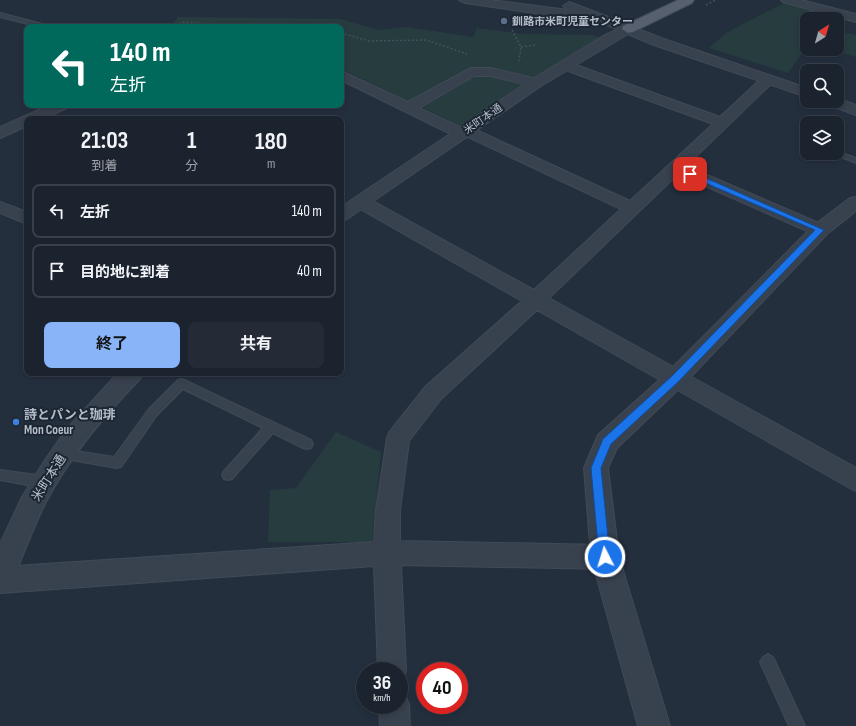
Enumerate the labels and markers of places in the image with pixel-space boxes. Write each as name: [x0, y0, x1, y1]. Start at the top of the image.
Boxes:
place label: 釧路市米町児童センター: [512, 15, 633, 28]
marker: 釧路市米町児童センター: [499, 16, 509, 26]
pin: [673, 157, 707, 191]
place label: 詩とパンと珈琲 Mon Coeur: [24, 407, 116, 438]
marker: 詩とパンと珈琲 Mon Coeur: [11, 417, 21, 427]

